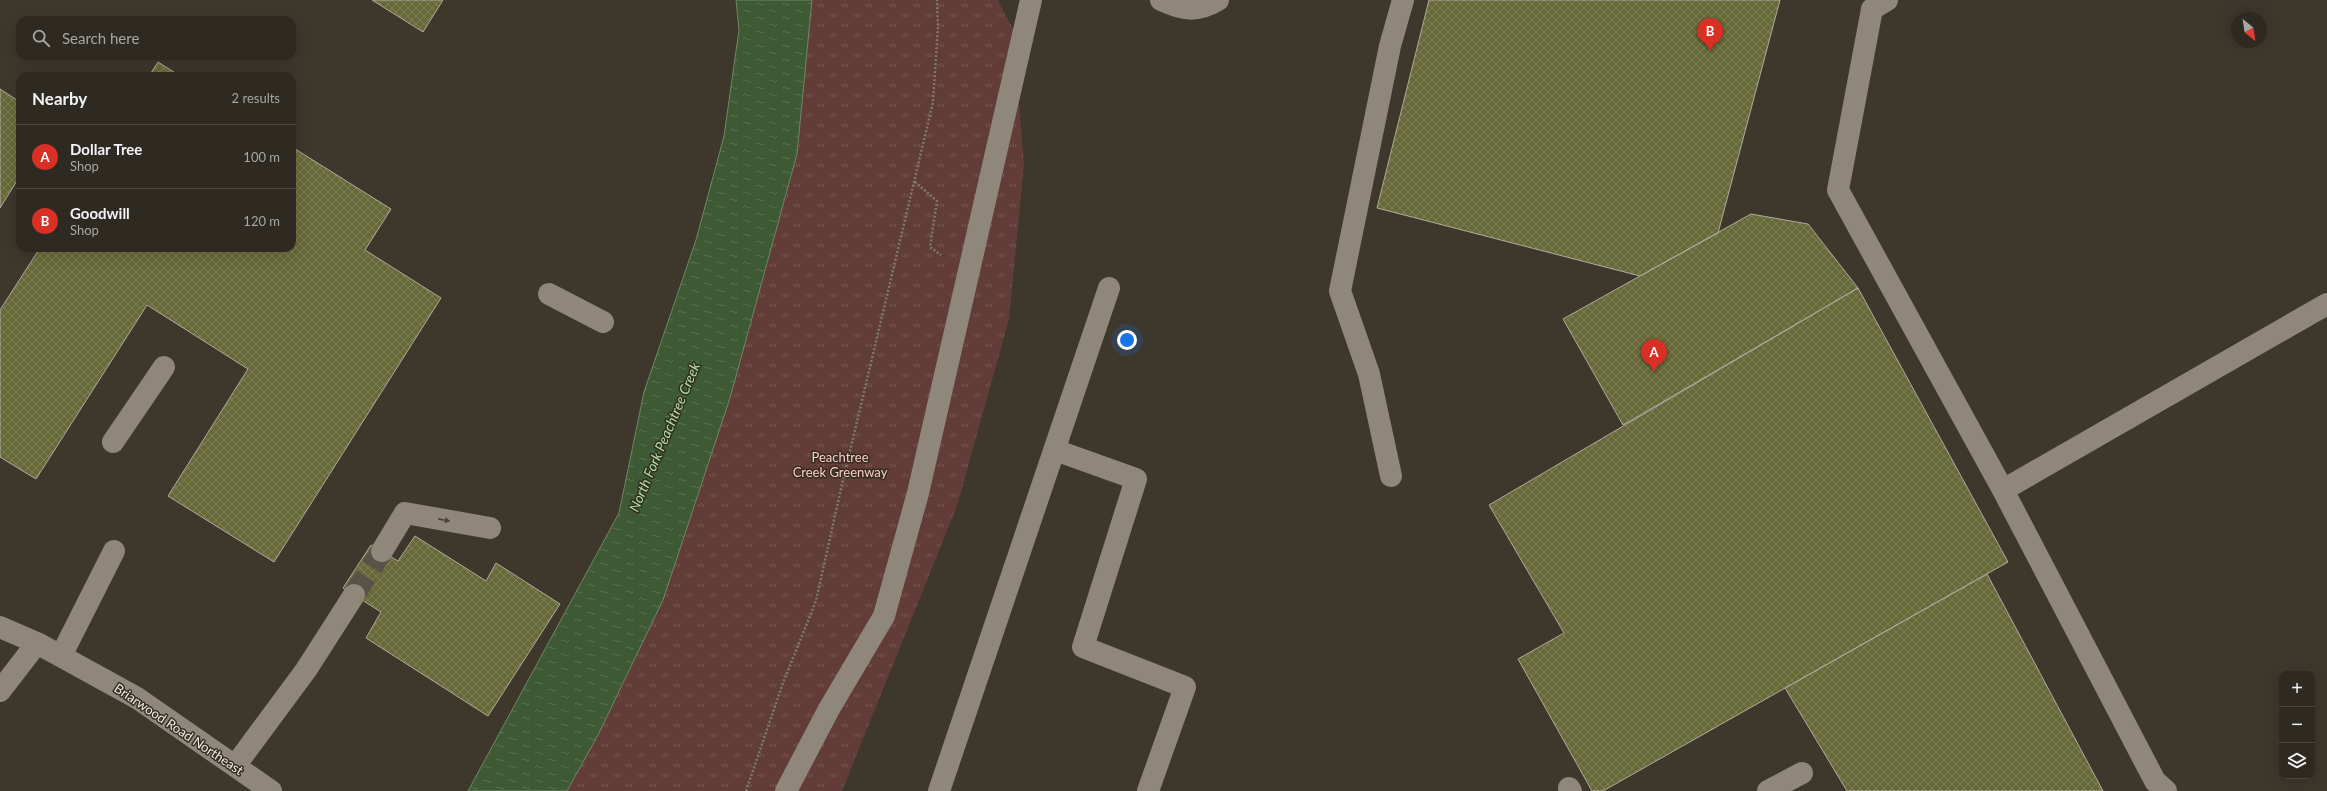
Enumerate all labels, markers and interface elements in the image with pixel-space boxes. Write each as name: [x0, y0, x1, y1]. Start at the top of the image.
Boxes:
north arrow: [2231, 12, 2267, 48]
search box: [16, 16, 296, 60]
pin: B: [1697, 18, 1723, 51]
icon: search: [30, 27, 52, 49]
text: Search here: [62, 29, 139, 47]
text: Nearby: [32, 88, 87, 109]
text: 2 results: [232, 90, 280, 106]
text: Dollar Tree: [70, 140, 142, 158]
text: A: [40, 149, 50, 165]
text: 100 m: [243, 149, 280, 165]
text: Shop: [70, 158, 99, 174]
text: Goodwill: [70, 204, 130, 222]
text: B: [41, 213, 49, 229]
text: 120 m: [243, 213, 280, 229]
text: Shop: [70, 222, 99, 238]
your location: [1117, 330, 1137, 350]
pin: A: [1641, 339, 1667, 372]
water label: North Fork Peachtree Creek: [625, 359, 703, 514]
park label: Peachtree Creek Greenway: [793, 449, 888, 480]
one-way arrow: [438, 517, 450, 523]
map controls: [2279, 671, 2315, 779]
button: +: [2279, 671, 2315, 707]
street label: Briarwood Road Northeast: [111, 680, 247, 778]
button: −: [2279, 707, 2315, 743]
button: layers: [2279, 743, 2315, 779]

